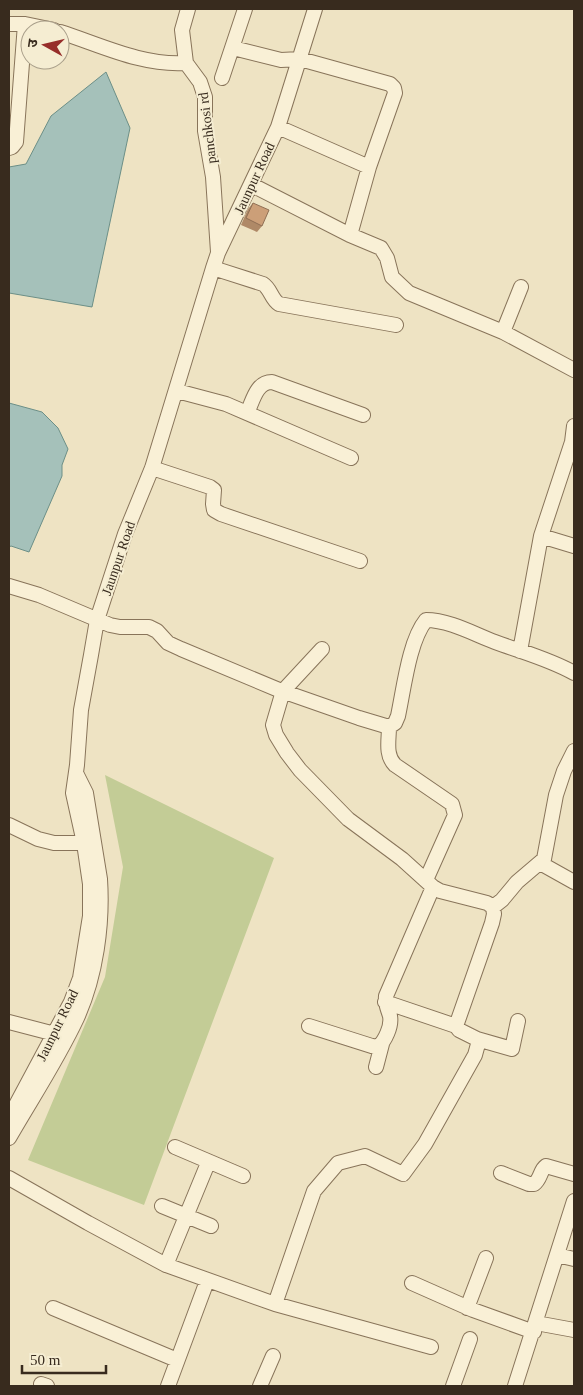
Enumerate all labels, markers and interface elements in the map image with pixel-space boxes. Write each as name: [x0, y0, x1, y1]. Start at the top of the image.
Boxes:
north arrow: [20, 20, 70, 70]
text: उ: [25, 37, 41, 48]
street label: panchkosi rd: [196, 91, 219, 165]
street label: Jaunpur Road: [231, 140, 278, 216]
street label: Jaunpur Road: [99, 519, 138, 597]
street label: Jaunpur Road: [34, 987, 81, 1063]
scale bar: [22, 1342, 106, 1374]
text: 50 m: [30, 1352, 61, 1368]

